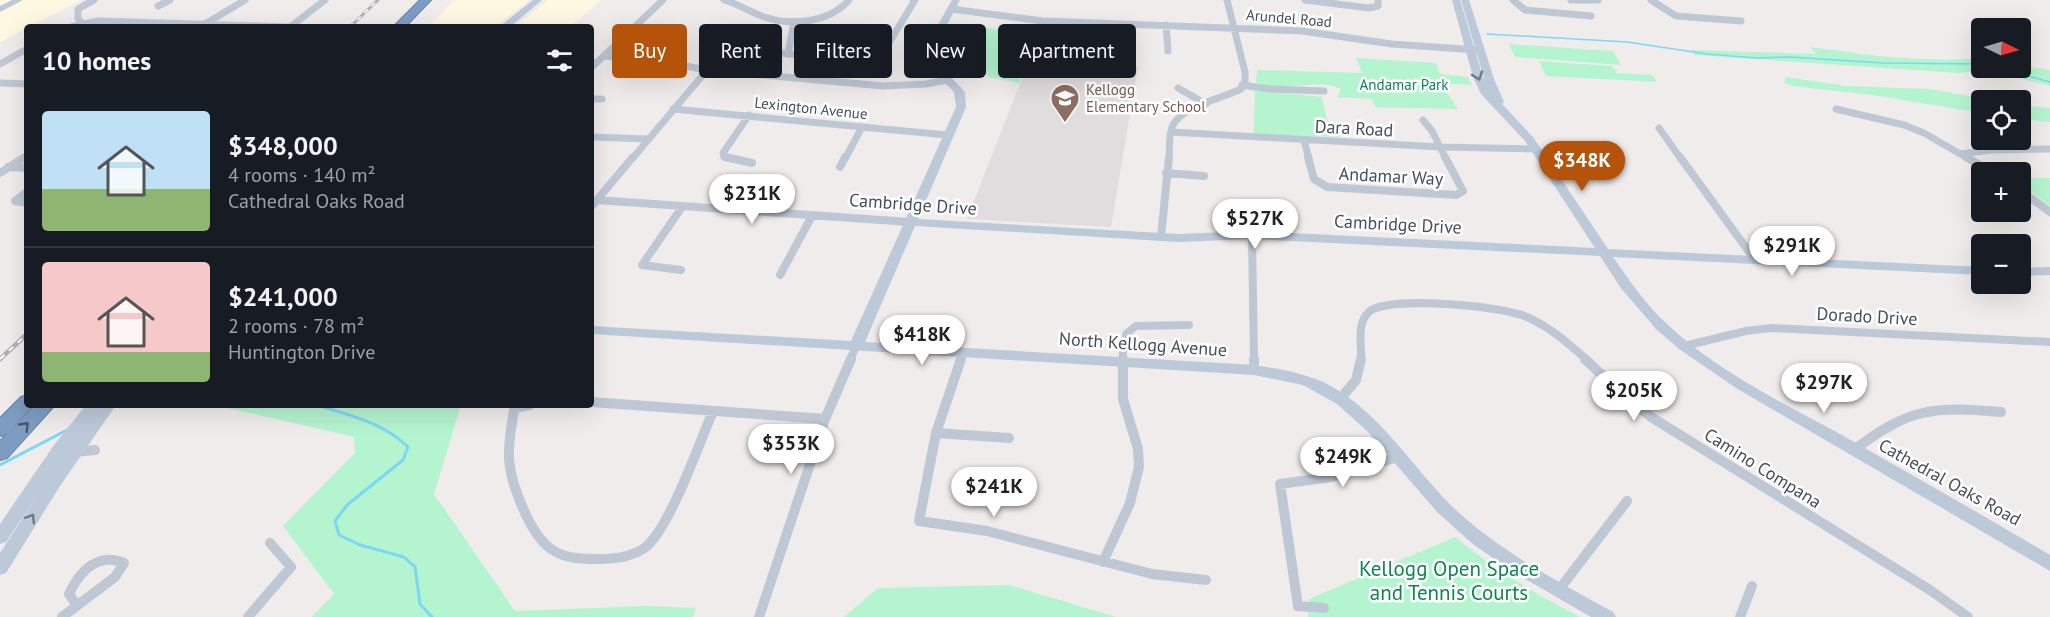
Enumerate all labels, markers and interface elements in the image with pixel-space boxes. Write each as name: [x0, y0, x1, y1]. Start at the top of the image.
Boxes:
street label: Arundel Road: [1245, 5, 1333, 31]
north arrow: [1971, 18, 2031, 78]
map controls: [1971, 18, 2031, 294]
chip: Buy: [612, 24, 687, 78]
chip: Rent: [699, 24, 782, 78]
chip: Filters: [794, 24, 892, 78]
chip: New: [904, 24, 986, 78]
chip: Apartment: [998, 24, 1136, 78]
text: 10 homes: [42, 44, 151, 77]
icon: filters: [543, 44, 576, 77]
one-way arrow: [1471, 70, 1484, 81]
park label: Andamar Park: [1360, 75, 1449, 94]
place label: Kellogg Elementary School: [1086, 80, 1206, 116]
school or university icon: Kellogg Elementary School: [1049, 82, 1081, 124]
button: locate: [1971, 90, 2031, 150]
street label: Lexington Avenue: [753, 93, 869, 123]
street label: Dara Road: [1314, 114, 1394, 142]
text: $348,000: [228, 129, 338, 162]
icon: home: [90, 135, 162, 207]
pin: $348K: [1540, 141, 1624, 192]
text: $348K: [1553, 147, 1611, 173]
text: 4 rooms · 140 m²: [228, 162, 375, 188]
street label: Andamar Way: [1338, 162, 1444, 190]
button: +: [1971, 162, 2031, 222]
pin: $231K: [710, 174, 794, 225]
text: $231K: [723, 180, 781, 206]
text: Cathedral Oaks Road: [228, 188, 405, 214]
street label: Cambridge Drive: [848, 188, 978, 220]
pin: $527K: [1213, 199, 1297, 250]
text: $527K: [1226, 205, 1284, 231]
street label: Cambridge Drive: [1334, 209, 1462, 239]
pin: $291K: [1750, 226, 1834, 277]
text: $291K: [1763, 232, 1821, 258]
button: −: [1971, 234, 2031, 294]
text: $241,000: [228, 280, 338, 313]
icon: home: [90, 286, 162, 358]
street label: Dorado Drive: [1816, 302, 1918, 330]
text: 2 rooms · 78 m²: [228, 313, 364, 339]
pin: $418K: [880, 315, 964, 366]
text: $418K: [893, 321, 951, 347]
street label: North Kellogg Avenue: [1058, 327, 1228, 361]
text: Huntington Drive: [228, 339, 375, 365]
pin: $297K: [1782, 363, 1866, 414]
text: $297K: [1795, 369, 1853, 395]
pin: $205K: [1592, 371, 1676, 422]
text: $205K: [1605, 377, 1663, 403]
one-way arrow: [18, 423, 29, 434]
street label: Camino Compana: [1700, 423, 1826, 513]
pin: $353K: [749, 424, 833, 475]
text: $353K: [762, 430, 820, 456]
street label: Cathedral Oaks Road: [1875, 433, 2025, 531]
pin: $249K: [1301, 437, 1385, 488]
text: $249K: [1314, 443, 1372, 469]
pin: $241K: [952, 467, 1036, 518]
text: $241K: [965, 473, 1023, 499]
one-way arrow: [24, 514, 36, 524]
park label: Kellogg Open Space and Tennis Courts: [1359, 555, 1539, 606]

